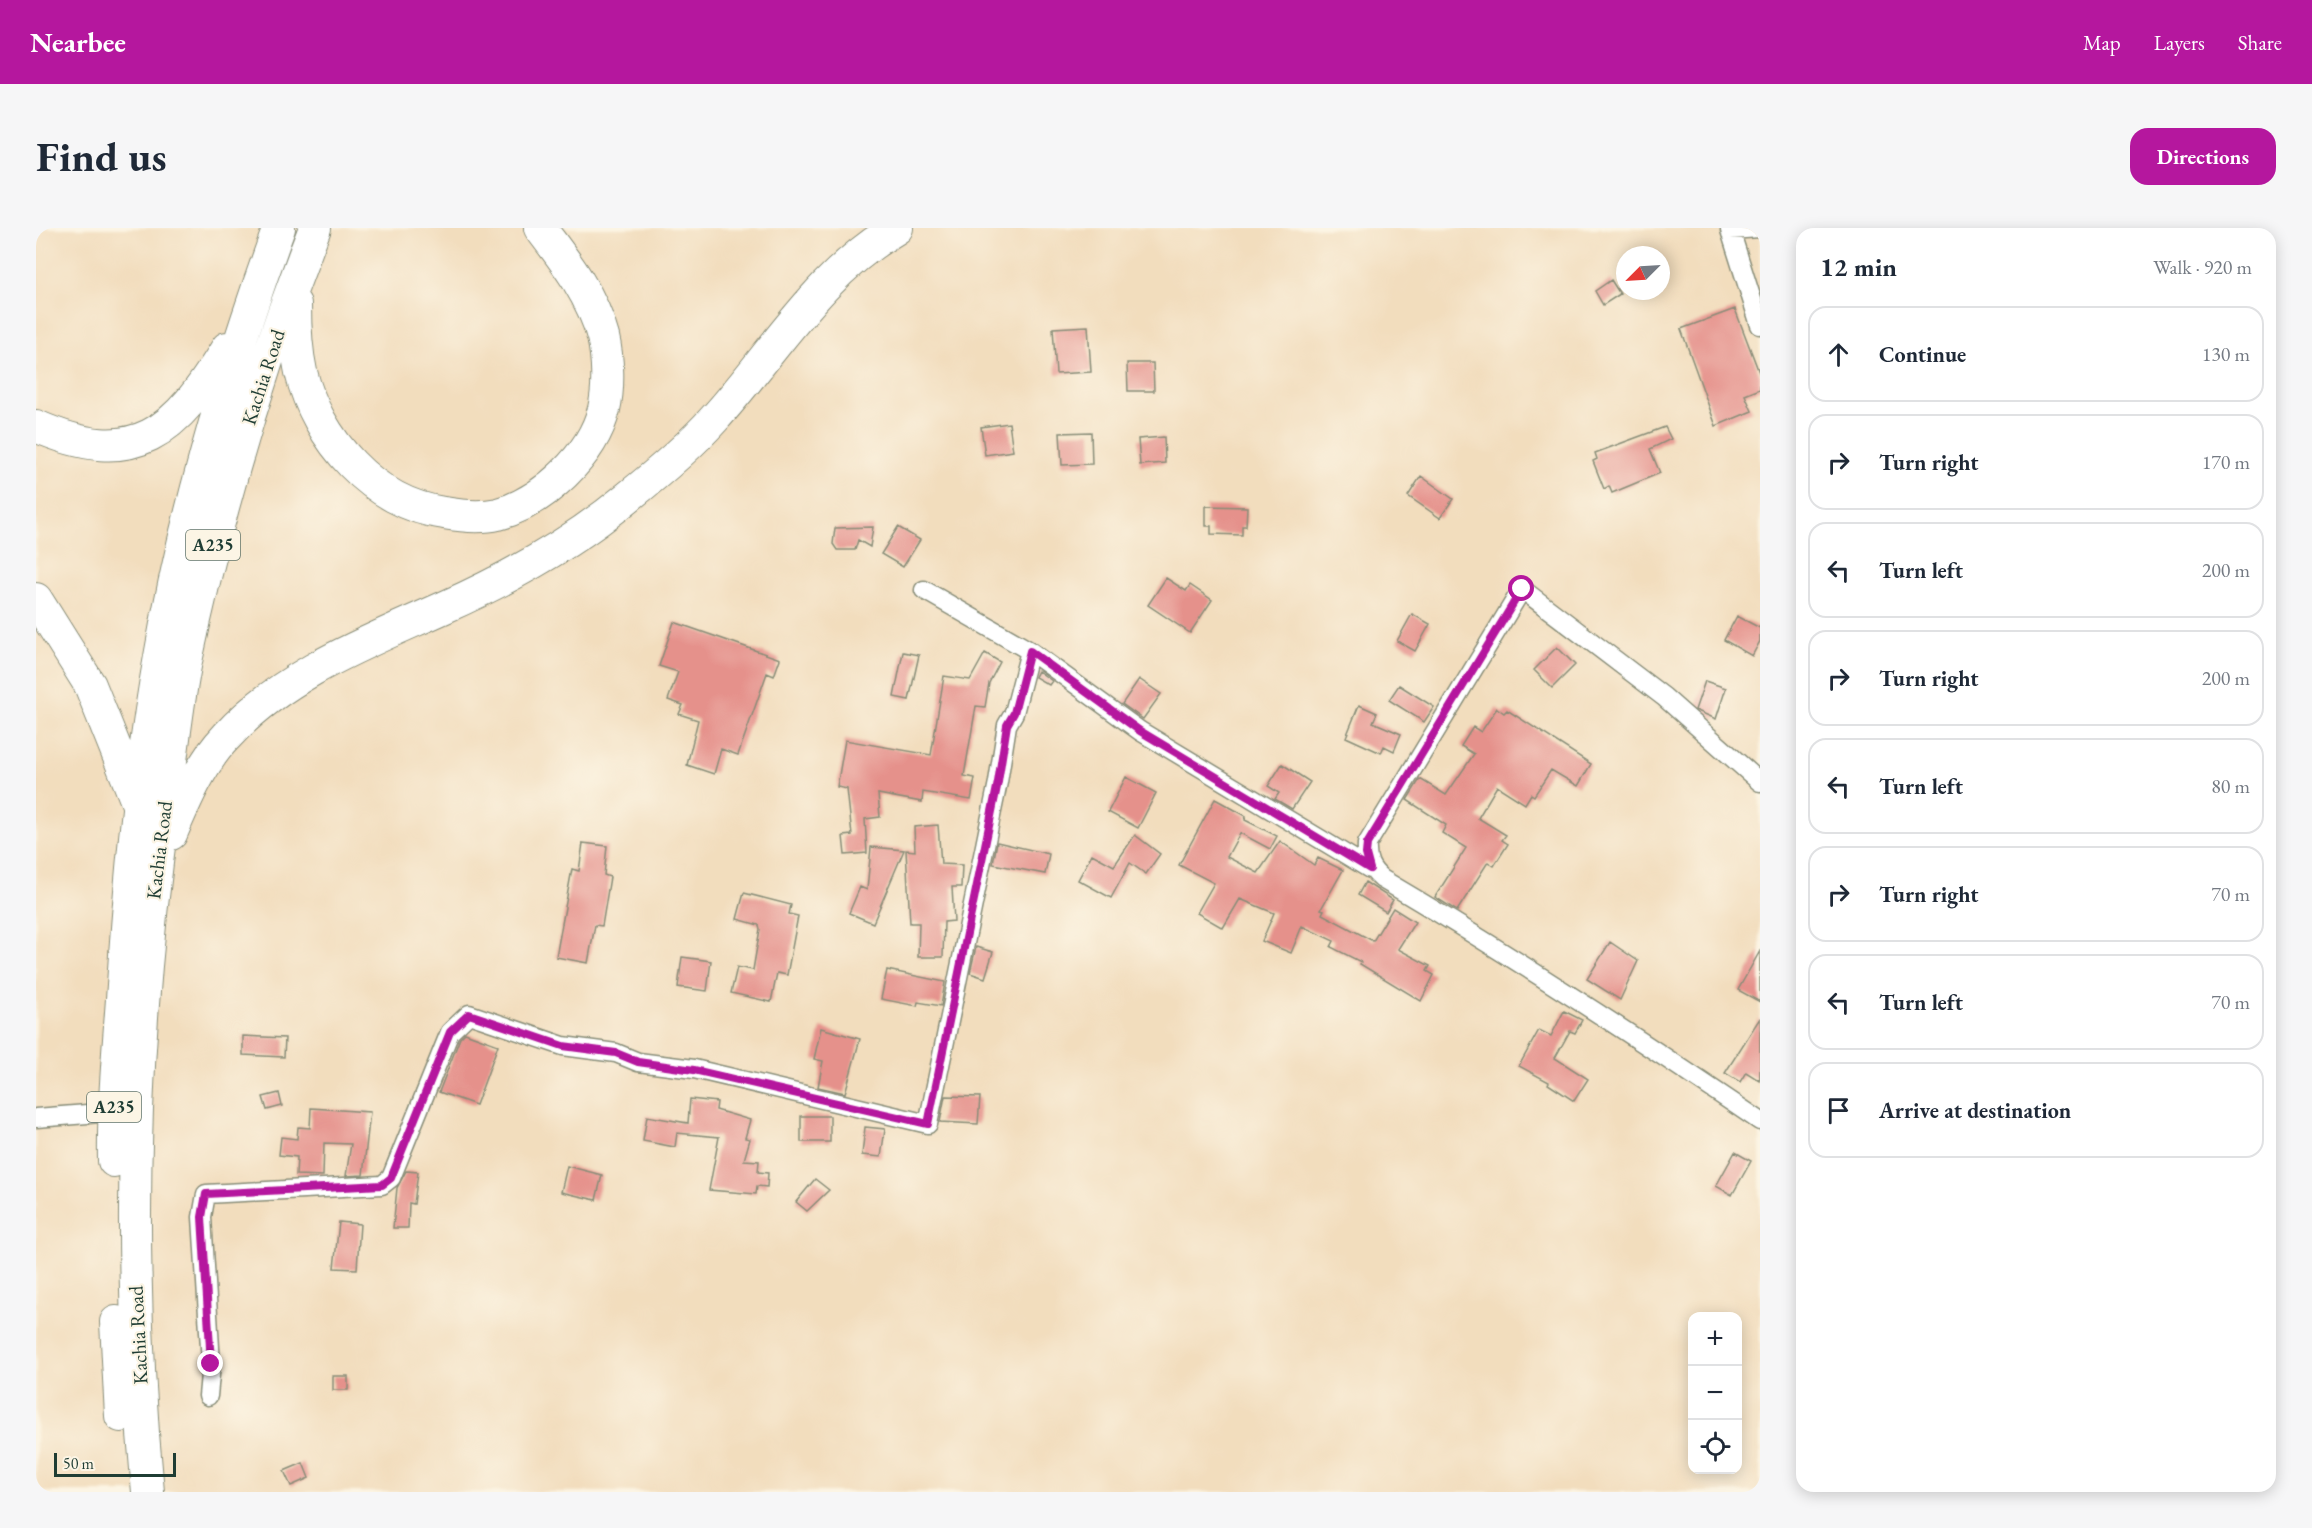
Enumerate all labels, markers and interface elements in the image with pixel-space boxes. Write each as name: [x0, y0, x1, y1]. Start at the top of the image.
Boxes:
text: Nearbee: [30, 24, 126, 60]
text: Map: [2083, 29, 2121, 56]
text: Layers: [2154, 29, 2205, 56]
text: Share: [2238, 29, 2282, 56]
button: Directions: [2130, 128, 2276, 185]
text: Find us: [36, 129, 167, 184]
north arrow: [1616, 246, 1670, 300]
text: 12 min: [1820, 250, 1897, 284]
text: Walk · 920 m: [2153, 254, 2252, 280]
street label: Kachia Road: [235, 325, 291, 428]
icon: ahead: [1822, 338, 1855, 371]
text: Continue: [1879, 340, 1966, 369]
text: 130 m: [2202, 341, 2250, 367]
icon: right: [1822, 446, 1855, 479]
text: Turn right: [1879, 448, 1978, 477]
text: 170 m: [2202, 449, 2250, 475]
road number: A235: [186, 530, 240, 560]
icon: left: [1822, 554, 1855, 587]
text: Turn left: [1879, 556, 1963, 585]
text: 200 m: [2202, 557, 2250, 583]
route start: [1508, 575, 1534, 601]
icon: right: [1822, 662, 1855, 695]
text: Turn right: [1879, 664, 1978, 693]
text: 200 m: [2202, 665, 2250, 691]
icon: left: [1822, 770, 1855, 803]
text: Turn left: [1879, 772, 1963, 801]
text: 80 m: [2211, 773, 2250, 799]
street label: Kachia Road: [140, 799, 178, 901]
icon: right: [1822, 878, 1855, 911]
text: Turn right: [1879, 880, 1978, 909]
text: 70 m: [2211, 881, 2250, 907]
icon: left: [1822, 986, 1855, 1019]
text: Turn left: [1879, 988, 1963, 1017]
text: 70 m: [2211, 989, 2250, 1015]
road number: A235: [87, 1092, 141, 1122]
icon: arrive: [1822, 1094, 1855, 1127]
text: Arrive at destination: [1879, 1096, 2071, 1125]
street label: Kachia Road: [122, 1284, 154, 1385]
map controls: [1688, 1312, 1742, 1474]
button: +: [1688, 1312, 1742, 1366]
route end: [197, 1350, 223, 1376]
button: −: [1688, 1366, 1742, 1420]
button: locate: [1688, 1420, 1742, 1474]
scale bar: [54, 1450, 176, 1478]
text: 50 m: [63, 1453, 94, 1474]

